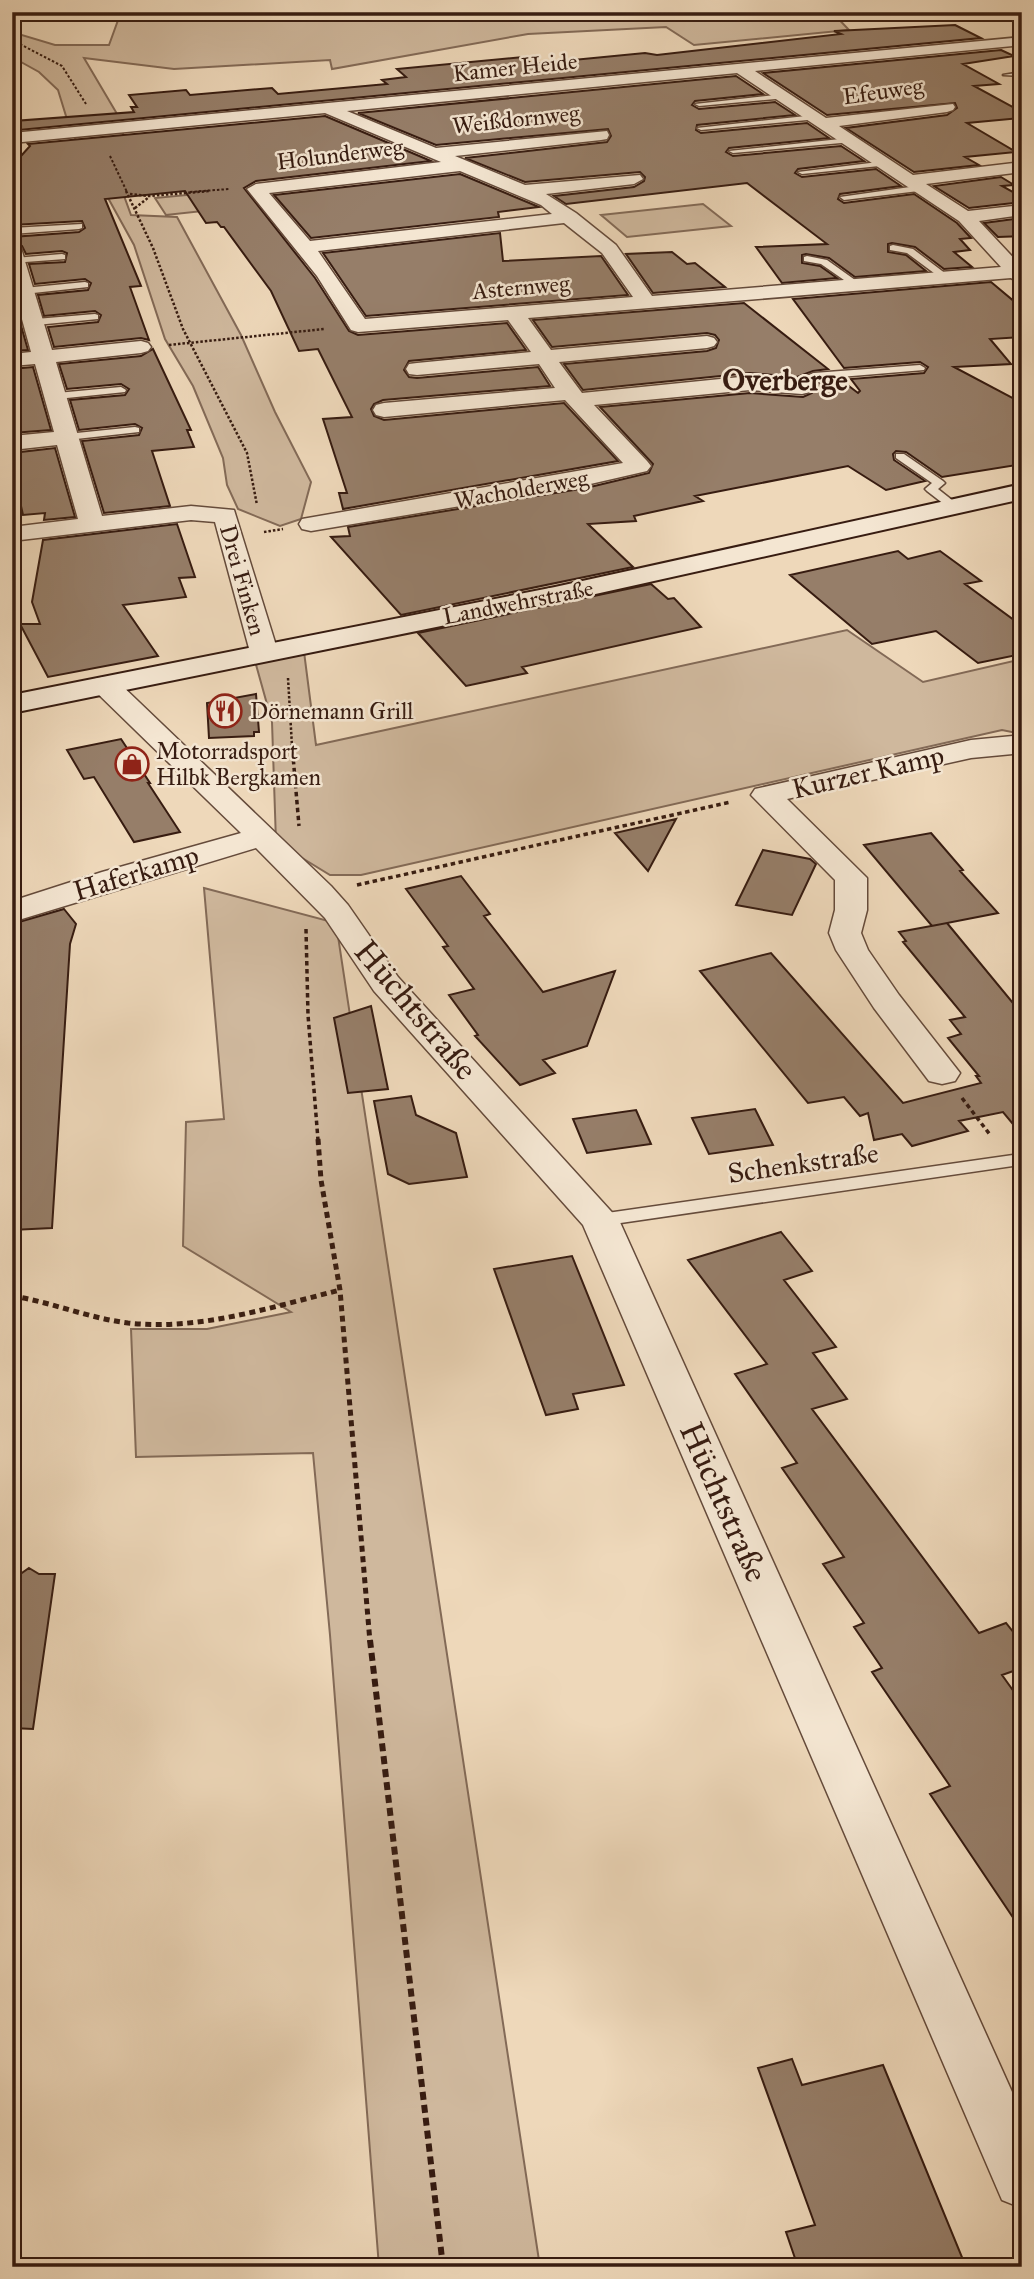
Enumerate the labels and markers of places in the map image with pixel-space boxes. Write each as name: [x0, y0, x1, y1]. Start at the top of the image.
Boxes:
restaurant icon: Dörnemann Grill: [206, 692, 244, 730]
place label: Dörnemann Grill: [250, 697, 414, 725]
place label: Motorradsport Hilbk Bergkamen: [156, 737, 321, 792]
shop icon: Motorradsport Hilbk Bergkamen: [113, 745, 151, 783]

